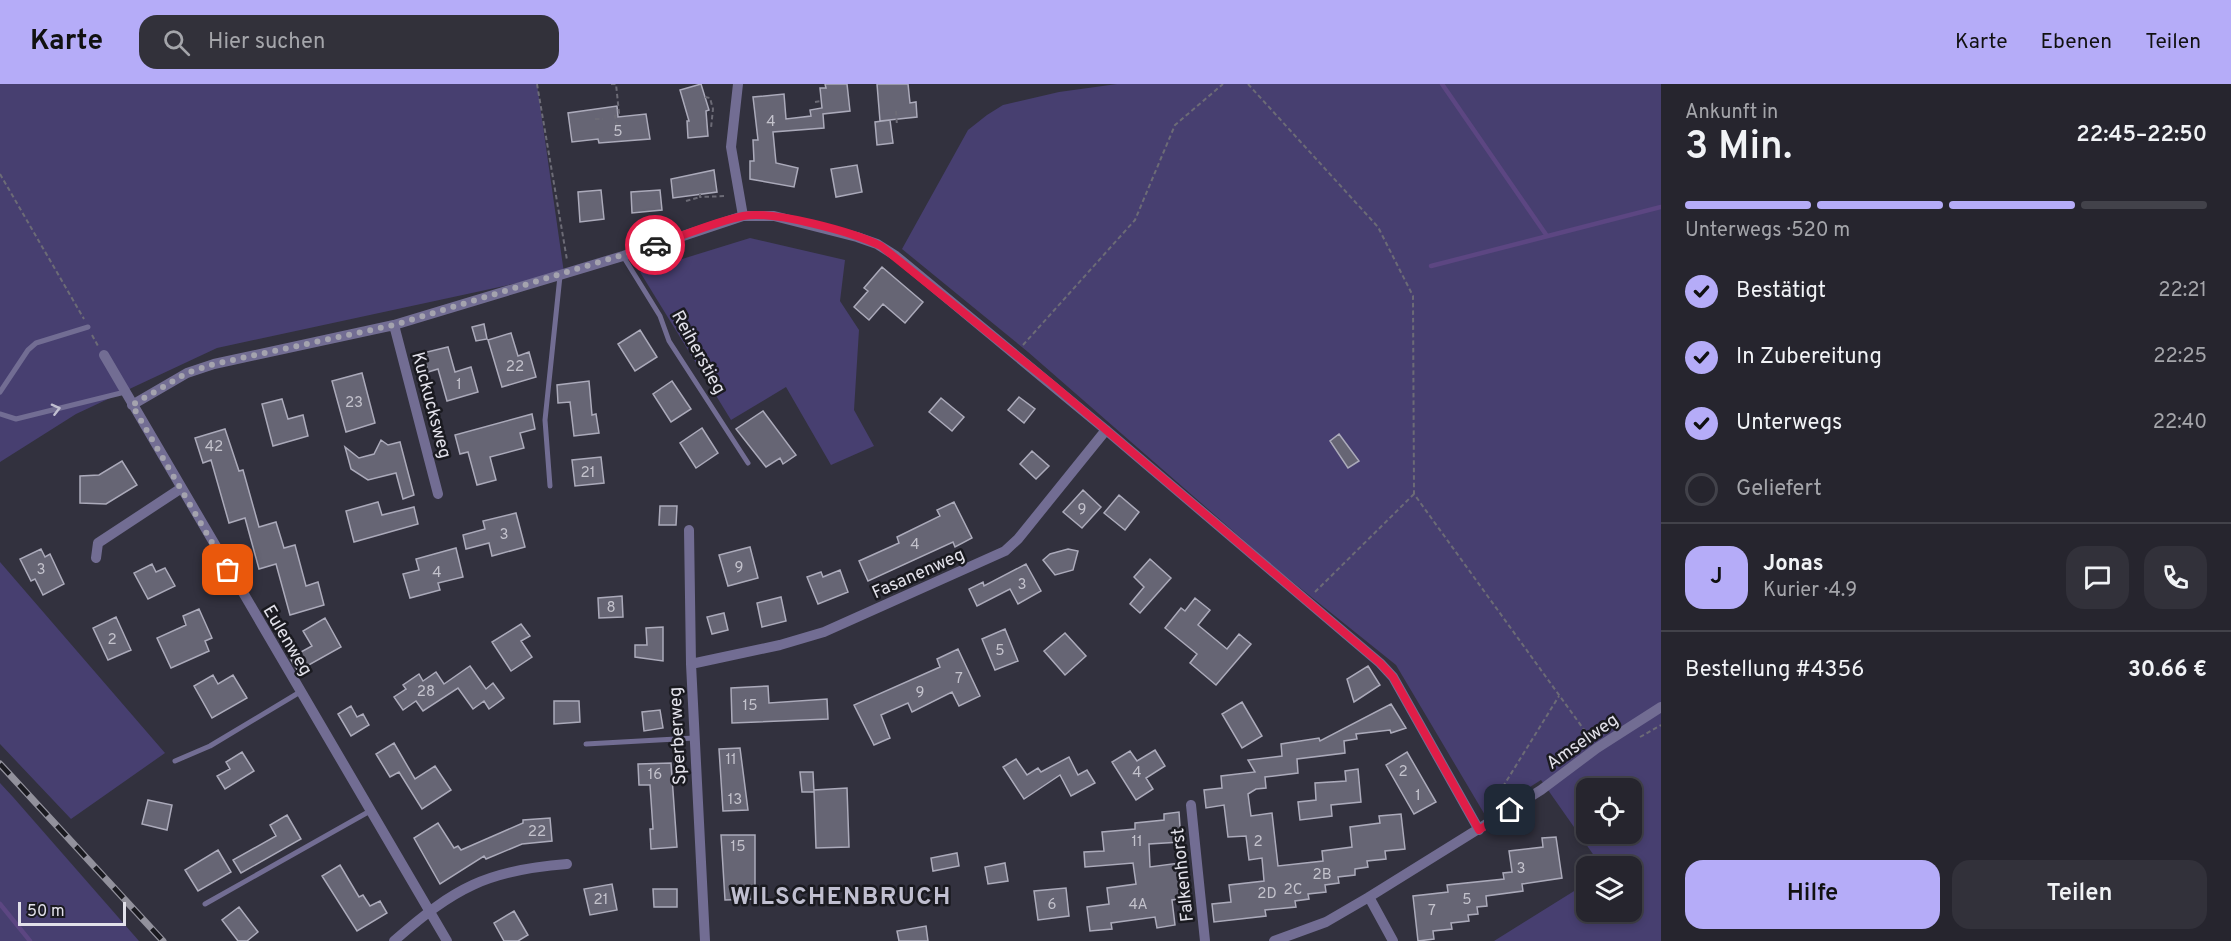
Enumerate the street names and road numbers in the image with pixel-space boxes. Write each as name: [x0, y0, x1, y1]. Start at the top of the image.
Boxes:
street label: Reiherstieg: [665, 307, 730, 399]
street label: Kuckucksweg: [405, 350, 456, 461]
street label: Fasanenweg: [869, 544, 969, 605]
street label: Eulenweg: [257, 601, 317, 680]
street label: Sperberweg: [664, 686, 693, 786]
street label: Amselweg: [1542, 709, 1623, 775]
street label: Falkenhorst: [1167, 827, 1200, 923]

